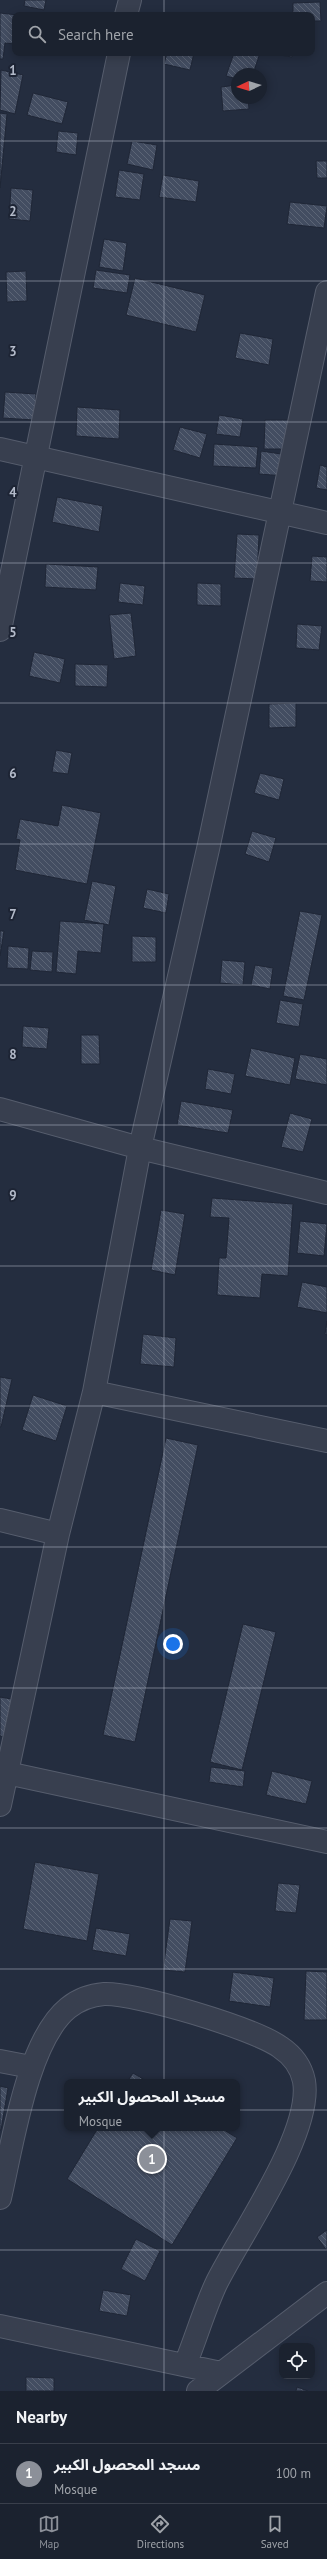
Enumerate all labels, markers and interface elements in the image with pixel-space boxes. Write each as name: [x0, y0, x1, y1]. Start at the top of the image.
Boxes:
search box: [12, 12, 315, 56]
icon: search: [26, 23, 48, 45]
text: Search here: [58, 25, 134, 44]
text: 1: [9, 62, 17, 79]
north arrow: [231, 68, 267, 104]
text: 2: [9, 203, 17, 220]
text: 3: [9, 343, 17, 360]
text: 4: [9, 484, 17, 501]
text: 5: [9, 624, 17, 641]
text: 6: [9, 765, 17, 782]
text: 7: [9, 906, 17, 923]
text: 8: [9, 1046, 17, 1063]
text: 9: [9, 1187, 17, 1204]
your location: [163, 1634, 183, 1654]
popup: [64, 2079, 240, 2131]
text: مسجد المحصول الكبير: [79, 2087, 225, 2106]
text: Mosque: [79, 2113, 122, 2130]
pin: 1: [139, 2144, 165, 2174]
map controls: [279, 2343, 315, 2379]
button: locate: [279, 2343, 315, 2379]
text: Nearby: [16, 2406, 67, 2428]
text: مسجد المحصول الكبير: [54, 2455, 201, 2474]
text: 1: [25, 2465, 33, 2482]
text: 100 m: [276, 2465, 311, 2482]
text: Mosque: [54, 2481, 97, 2498]
tab: Map: [38, 2513, 60, 2551]
tab: Directions: [137, 2513, 184, 2551]
tab: Saved: [261, 2513, 289, 2551]

